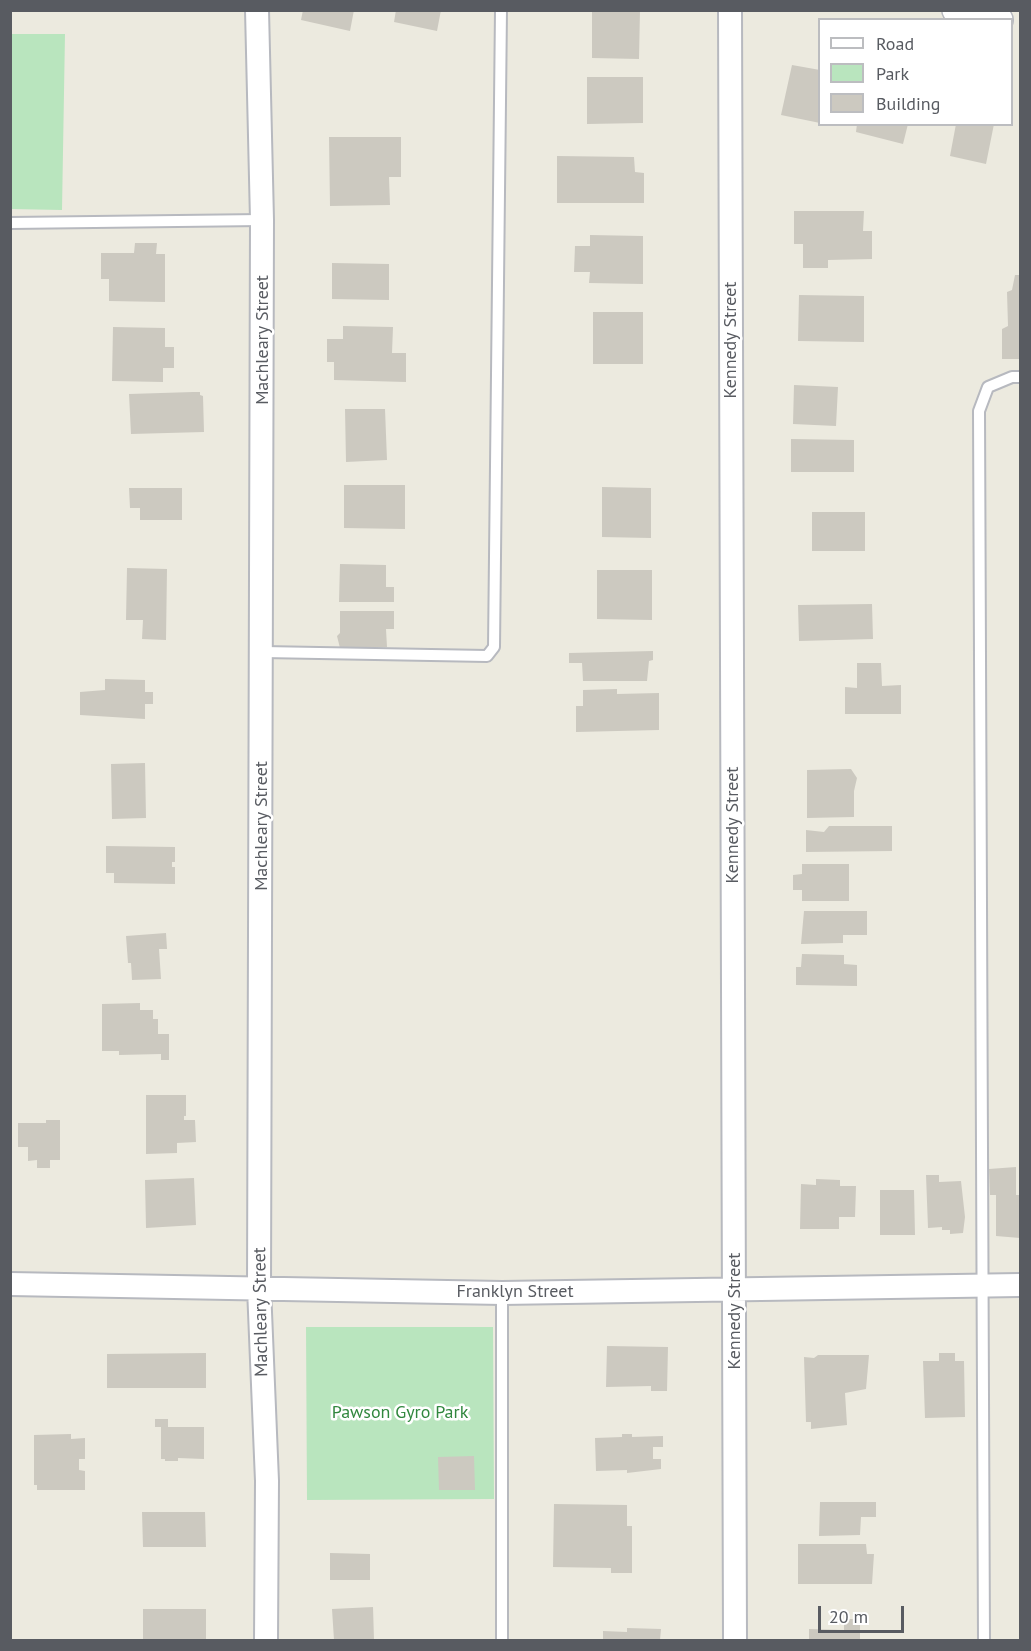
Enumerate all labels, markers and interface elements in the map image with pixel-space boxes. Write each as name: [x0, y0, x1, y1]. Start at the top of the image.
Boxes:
legend: [818, 18, 1013, 126]
text: Road: [876, 32, 914, 55]
text: Park: [876, 62, 909, 85]
text: Building: [876, 92, 940, 115]
street label: Machleary Street: [252, 275, 274, 405]
street label: Kennedy Street: [720, 282, 742, 398]
street label: Machleary Street: [251, 761, 273, 891]
street label: Kennedy Street: [722, 767, 744, 883]
street label: Machleary Street: [249, 1247, 273, 1377]
street label: Kennedy Street: [724, 1253, 746, 1369]
street label: Franklyn Street: [456, 1281, 574, 1303]
park label: Pawson Gyro Park: [332, 1402, 468, 1424]
scale bar: [821, 1594, 906, 1632]
text: 20 m: [829, 1605, 868, 1628]

